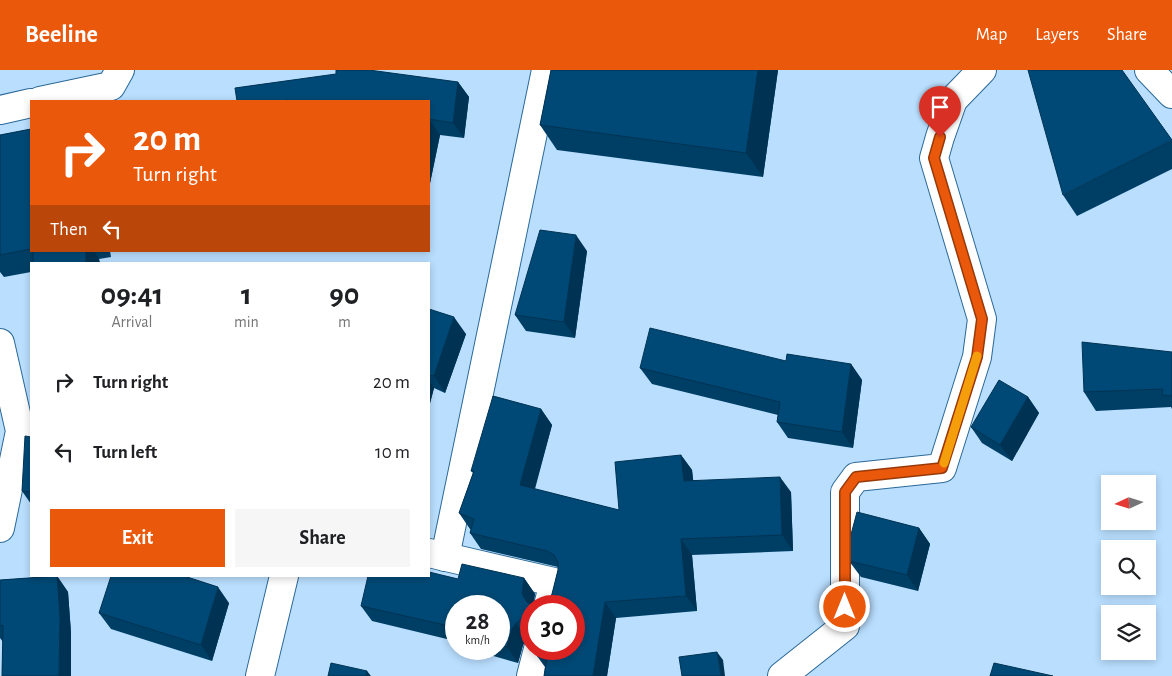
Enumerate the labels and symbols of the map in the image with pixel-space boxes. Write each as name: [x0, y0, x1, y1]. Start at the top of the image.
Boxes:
pin: [919, 86, 961, 137]
north arrow: [1101, 475, 1156, 530]
position arrow: [818, 580, 870, 632]
speed limit sign: 30: [520, 595, 585, 660]

